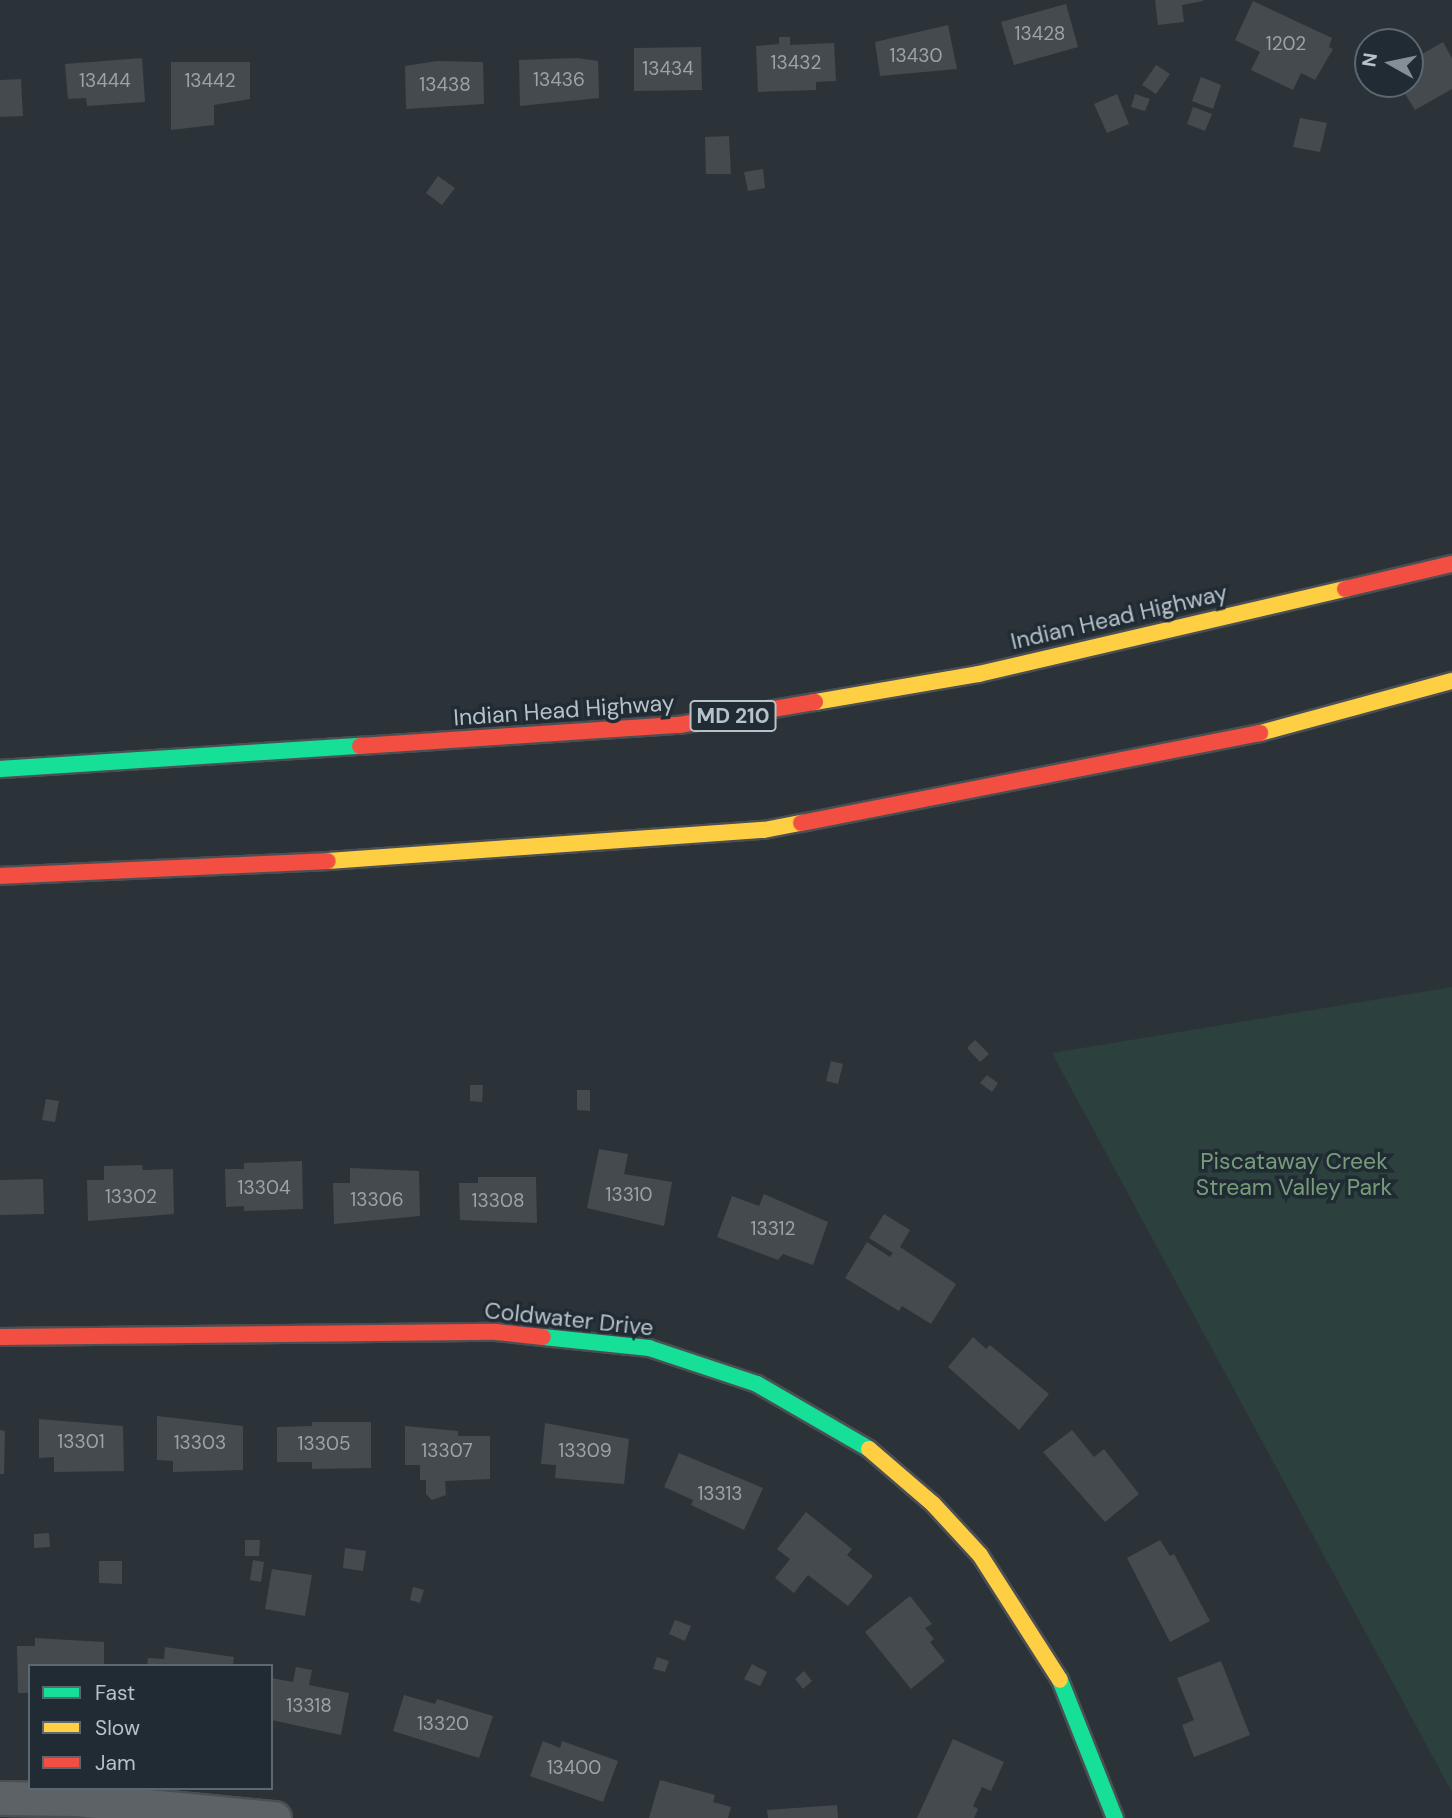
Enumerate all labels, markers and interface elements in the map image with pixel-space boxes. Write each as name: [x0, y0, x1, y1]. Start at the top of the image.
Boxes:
house number: 13428: [1015, 23, 1065, 45]
north arrow: [1354, 28, 1424, 98]
house number: 1202: [1266, 33, 1306, 55]
house number: 13430: [890, 45, 942, 67]
text: N: [1356, 51, 1383, 69]
house number: 13432: [771, 52, 821, 74]
house number: 13434: [642, 58, 694, 80]
house number: 13436: [533, 69, 585, 91]
house number: 13444: [79, 70, 131, 92]
house number: 13442: [184, 70, 236, 92]
house number: 13438: [419, 74, 471, 96]
street label: Indian Head Highway: [1008, 579, 1230, 655]
street label: Indian Head Highway: [453, 689, 675, 731]
road number: MD 210: [689, 698, 777, 734]
park label: Piscataway Creek Stream Valley Park: [1196, 1147, 1392, 1201]
house number: 13304: [238, 1177, 290, 1199]
house number: 13310: [606, 1184, 652, 1206]
house number: 13302: [105, 1186, 157, 1208]
house number: 13306: [350, 1189, 404, 1211]
house number: 13308: [472, 1190, 524, 1212]
house number: 13312: [751, 1218, 795, 1240]
street label: Coldwater Drive: [483, 1296, 655, 1342]
house number: 13301: [57, 1431, 105, 1453]
house number: 13303: [174, 1432, 226, 1454]
house number: 13305: [298, 1433, 350, 1455]
house number: 13307: [421, 1440, 473, 1462]
house number: 13309: [558, 1440, 612, 1462]
house number: 13313: [697, 1483, 743, 1505]
legend: [28, 1664, 273, 1790]
text: Fast: [95, 1679, 135, 1707]
house number: 13318: [286, 1695, 332, 1717]
house number: 13320: [417, 1713, 469, 1735]
text: Slow: [95, 1714, 140, 1742]
text: Jam: [95, 1749, 136, 1777]
house number: 13400: [547, 1757, 601, 1779]

